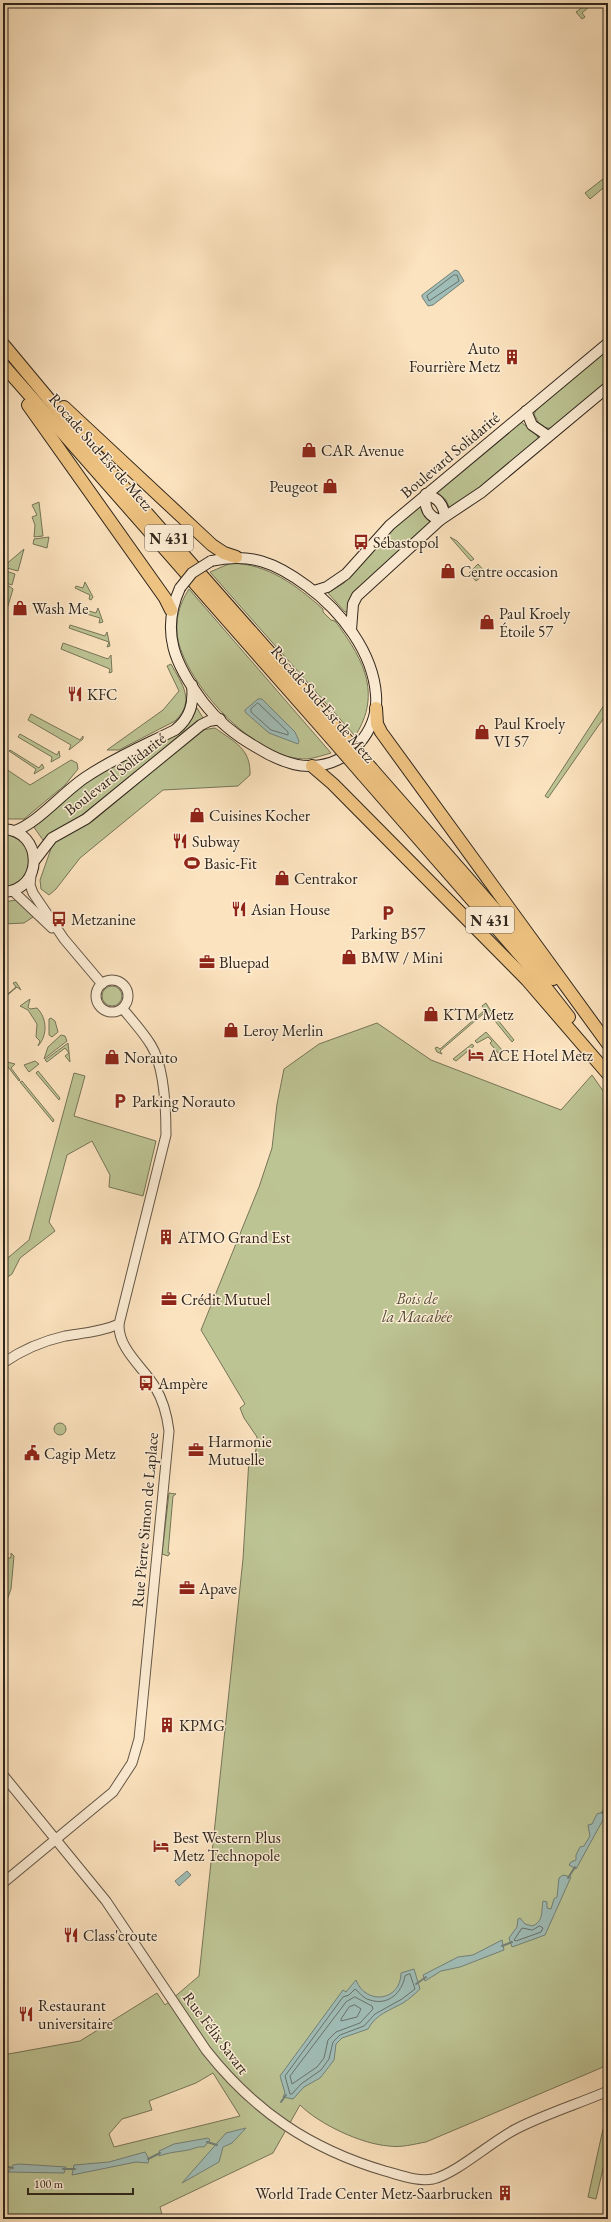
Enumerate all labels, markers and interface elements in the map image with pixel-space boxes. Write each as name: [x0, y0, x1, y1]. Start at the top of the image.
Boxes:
place label: Auto Fourrière Metz: [409, 338, 500, 377]
building icon: Auto Fourrière Metz: [503, 348, 521, 366]
street label: Rocade Sud-Est de Metz: [44, 389, 158, 515]
street label: Boulevard Solidarité: [396, 407, 504, 503]
place label: CAR Avenue: [321, 440, 404, 461]
shop icon: CAR Avenue: [300, 441, 318, 459]
place label: Peugeot: [269, 476, 318, 497]
shop icon: Peugeot: [321, 477, 339, 495]
road number: N 431: [145, 525, 193, 551]
place label: Sébastopol: [373, 532, 439, 553]
bus stop icon: Sébastopol: [352, 533, 370, 551]
place label: Centre occasion: [460, 561, 559, 582]
shop icon: Centre occasion: [439, 562, 457, 580]
place label: Wash Me: [32, 598, 88, 619]
shop icon: Wash Me: [11, 599, 29, 617]
place label: Paul Kroely Étoile 57: [499, 603, 571, 642]
shop icon: Paul Kroely Étoile 57: [478, 613, 496, 631]
street label: Rocade Sud-Est de Metz: [266, 641, 380, 767]
place label: KFC: [87, 684, 117, 705]
restaurant icon: KFC: [66, 685, 84, 703]
place label: Paul Kroely VI 57: [494, 713, 566, 752]
shop icon: Paul Kroely VI 57: [473, 723, 491, 741]
street label: Boulevard Solidarité: [60, 728, 170, 820]
place label: Cuisines Kocher: [209, 805, 311, 826]
shop icon: Cuisines Kocher: [188, 806, 206, 824]
place label: Subway: [192, 831, 241, 852]
restaurant icon: Subway: [171, 832, 189, 850]
place label: Basic-Fit: [204, 853, 257, 874]
sports icon: Basic-Fit: [183, 854, 201, 872]
place label: Centrakor: [294, 868, 358, 889]
shop icon: Centrakor: [273, 869, 291, 887]
place label: Asian House: [250, 899, 330, 920]
restaurant icon: Asian House: [230, 900, 248, 918]
parking icon: Parking B57: [379, 904, 397, 922]
road number: N 431: [466, 907, 514, 933]
place label: Metzanine: [71, 909, 136, 930]
bus stop icon: Metzanine: [50, 910, 68, 928]
place label: Parking B57: [351, 923, 426, 944]
place label: BMW / Mini: [361, 947, 443, 968]
shop icon: BMW / Mini: [340, 948, 358, 966]
place label: Bluepad: [219, 952, 270, 973]
office icon: Bluepad: [198, 953, 216, 971]
place label: KTM Metz: [443, 1004, 514, 1025]
shop icon: KTM Metz: [422, 1005, 440, 1023]
place label: Leroy Merlin: [243, 1020, 324, 1041]
shop icon: Leroy Merlin: [222, 1021, 240, 1039]
place label: ACE Hotel Metz: [487, 1045, 593, 1066]
hotel icon: ACE Hotel Metz: [467, 1046, 485, 1064]
place label: Norauto: [124, 1047, 178, 1068]
shop icon: Norauto: [103, 1048, 121, 1066]
place label: Parking Norauto: [132, 1091, 236, 1112]
parking icon: Parking Norauto: [111, 1092, 129, 1110]
place label: ATMO Grand Est: [177, 1227, 290, 1248]
building icon: ATMO Grand Est: [157, 1228, 175, 1246]
park label: Bois de la Macabée: [382, 1288, 453, 1327]
place label: Crédit Mutuel: [181, 1289, 271, 1310]
office icon: Crédit Mutuel: [160, 1290, 178, 1308]
place label: Ampère: [157, 1373, 208, 1394]
bus stop icon: Ampère: [137, 1374, 155, 1392]
place label: Harmonie Mutuelle: [208, 1431, 272, 1470]
street label: Rue Pierre Simon de Laplace: [127, 1432, 163, 1608]
office icon: Harmonie Mutuelle: [187, 1441, 205, 1459]
place label: Cagip Metz: [44, 1443, 116, 1464]
public building icon: Cagip Metz: [23, 1444, 41, 1462]
place label: Apave: [198, 1578, 237, 1599]
office icon: Apave: [178, 1579, 196, 1597]
place label: KPMG: [179, 1715, 225, 1736]
building icon: KPMG: [158, 1716, 176, 1734]
place label: Best Western Plus Metz Technopole: [173, 1827, 281, 1866]
hotel icon: Best Western Plus Metz Technopole: [152, 1837, 170, 1855]
place label: Class'croute: [83, 1925, 157, 1946]
restaurant icon: Class'croute: [62, 1926, 80, 1944]
street label: Rue Félix Savart: [178, 1988, 254, 2078]
place label: Restaurant universitaire: [38, 1995, 113, 2034]
restaurant icon: Restaurant universitaire: [17, 2005, 35, 2023]
scale bar: [28, 2170, 133, 2196]
text: 100 m: [34, 2176, 64, 2192]
place label: World Trade Center Metz-Saarbrucken: [255, 2183, 494, 2204]
building icon: World Trade Center Metz-Saarbrucken: [496, 2184, 514, 2202]

